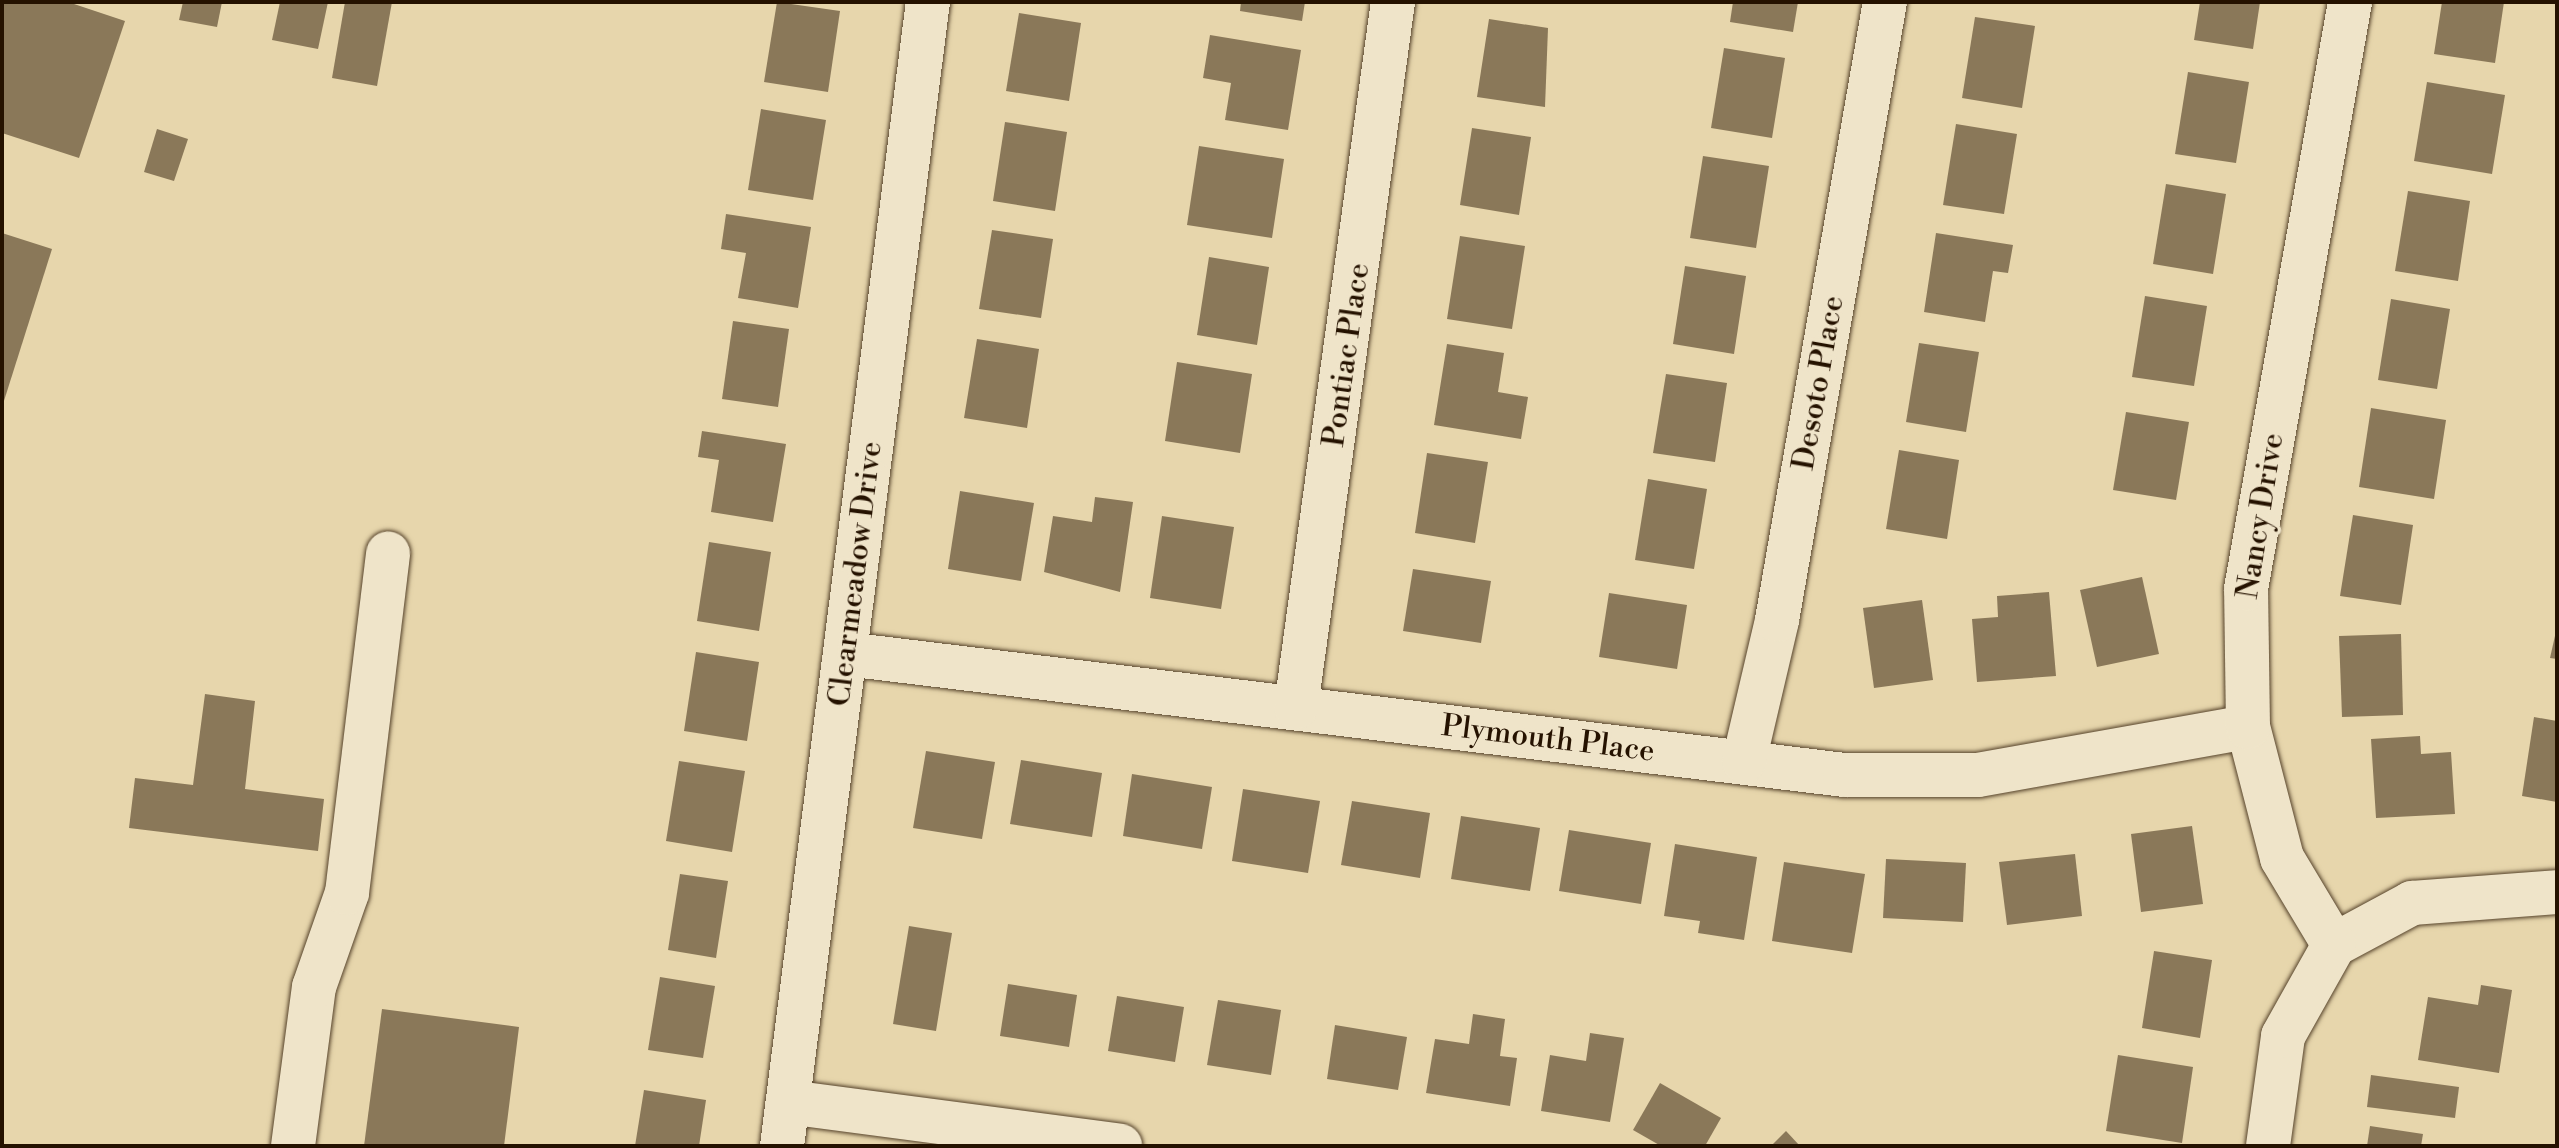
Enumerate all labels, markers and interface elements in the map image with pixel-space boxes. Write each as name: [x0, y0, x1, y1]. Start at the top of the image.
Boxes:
street label: Pontiac Place: [1316, 261, 1378, 449]
street label: Desoto Place: [1786, 293, 1852, 473]
street label: Nancy Drive: [2230, 431, 2292, 601]
street label: Clearmeadow Drive: [822, 440, 890, 708]
street label: Plymouth Place: [1439, 708, 1657, 770]

